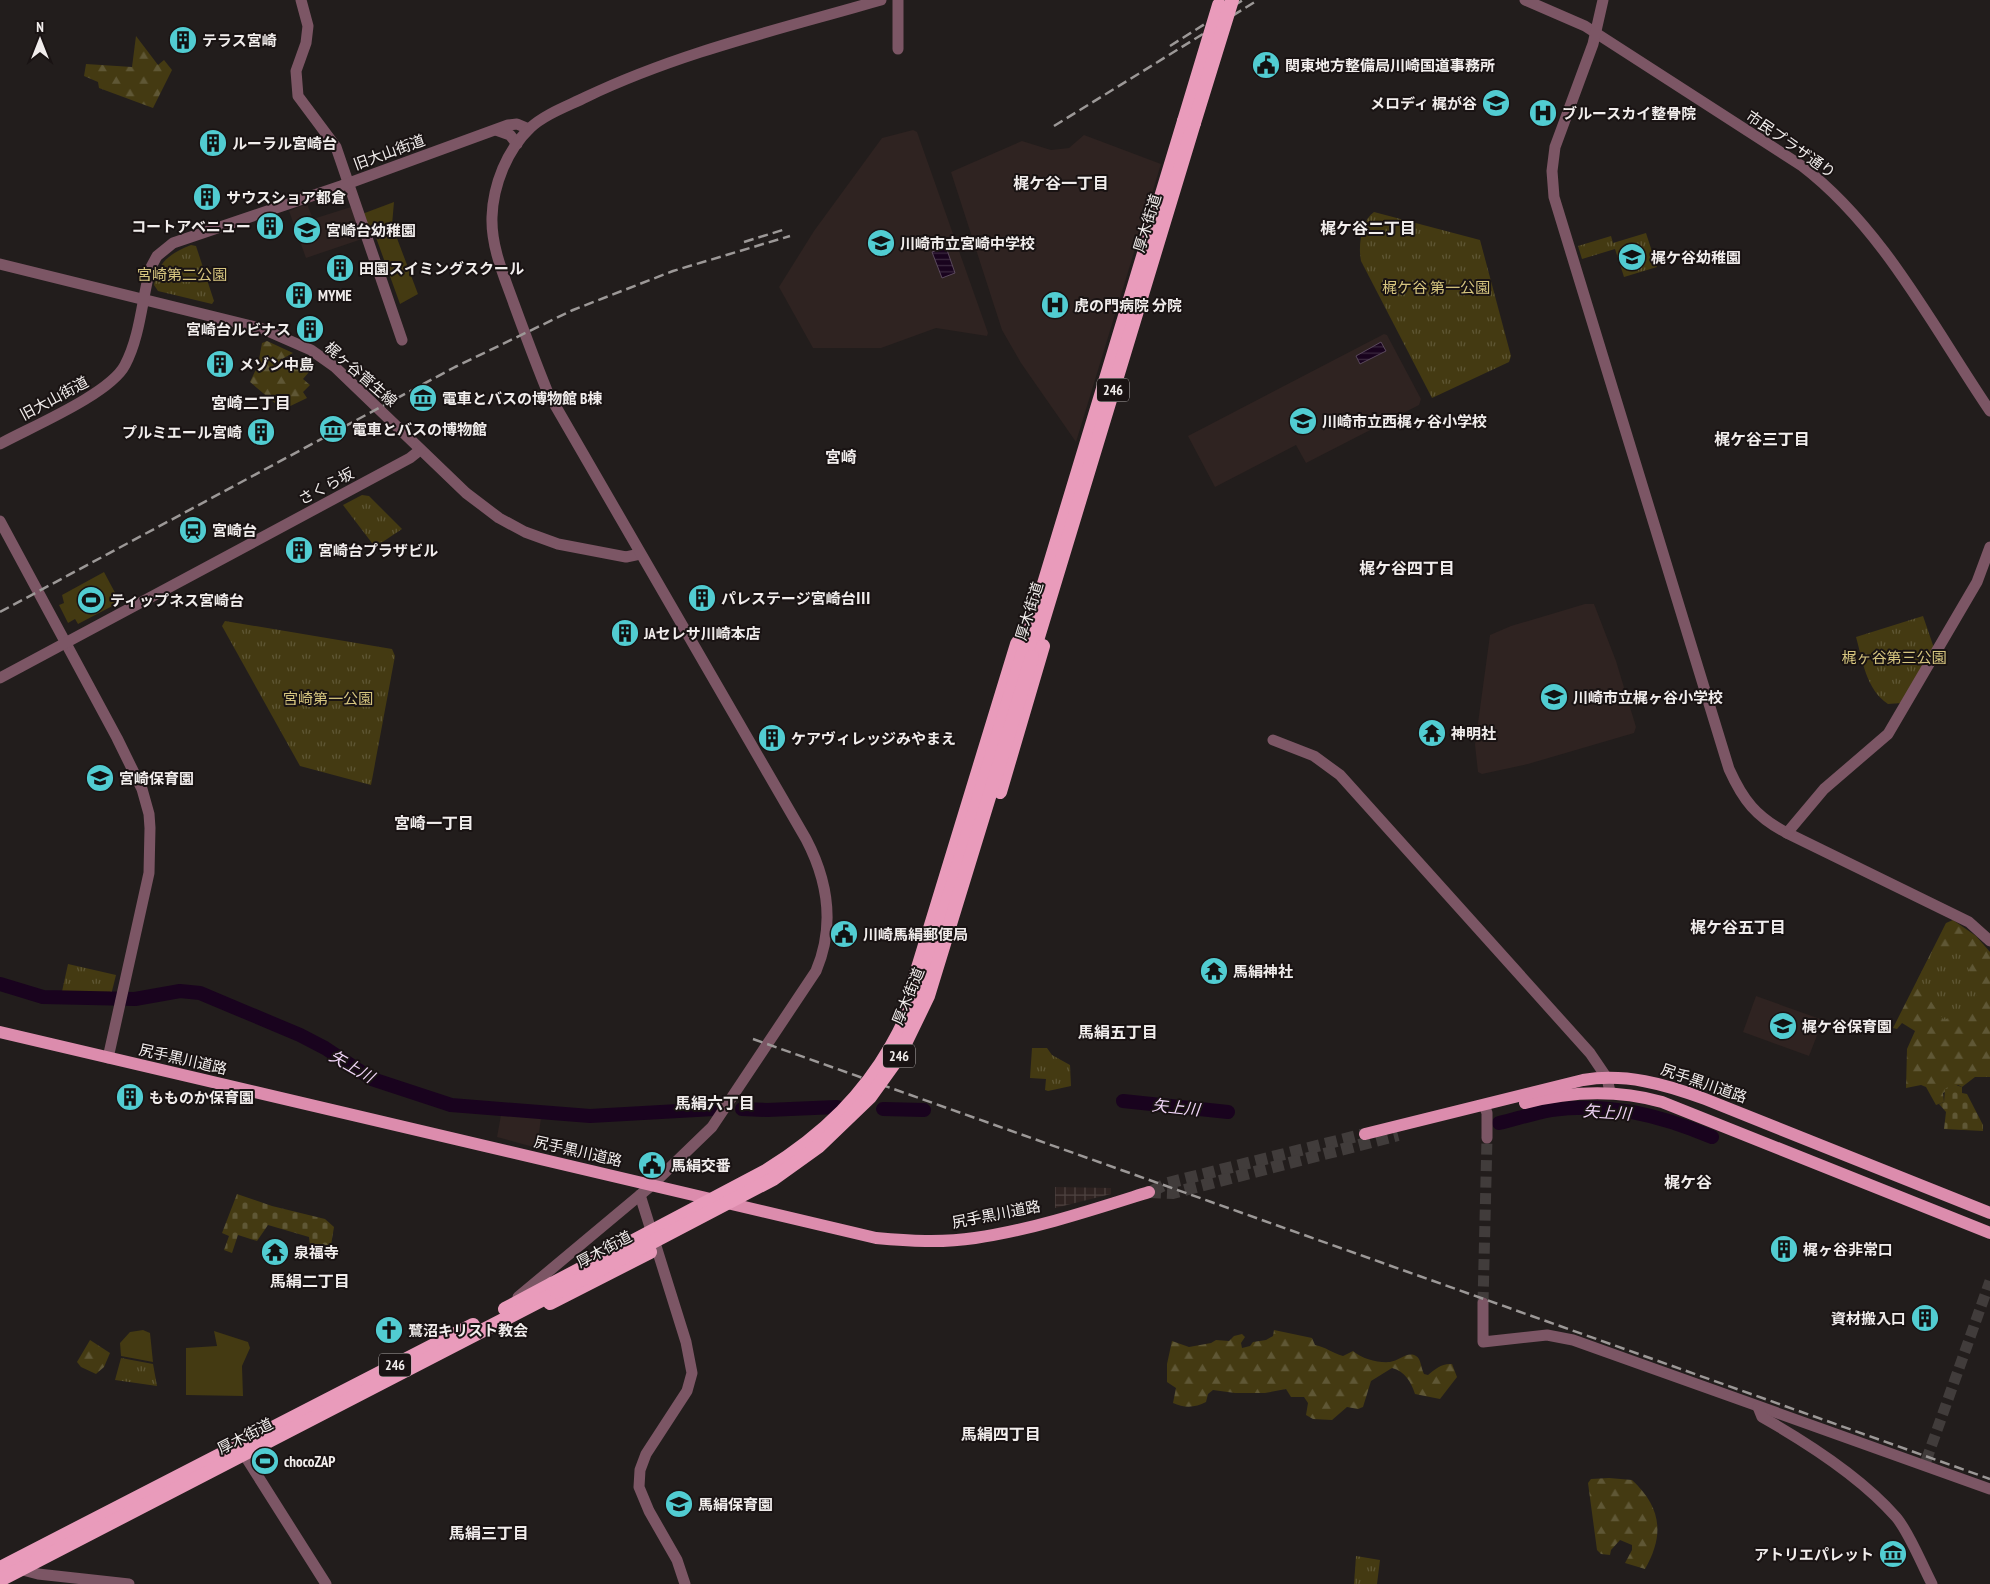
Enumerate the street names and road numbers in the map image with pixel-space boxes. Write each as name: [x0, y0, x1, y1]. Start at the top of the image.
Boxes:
street label: 市民プラザ通り: [1743, 106, 1839, 182]
street label: 旧大山街道: [351, 130, 427, 174]
street label: 厚木街道: [1129, 192, 1165, 254]
street label: 梶ヶ谷菅生線: [321, 337, 401, 411]
street label: 旧大山街道: [16, 372, 92, 424]
road number: 246: [1097, 378, 1129, 402]
street label: さくら坂: [295, 464, 357, 508]
street label: 厚木街道: [1011, 580, 1047, 642]
street label: 厚木街道: [888, 965, 928, 1027]
street label: 尻手黒川道路: [137, 1040, 229, 1078]
road number: 246: [883, 1044, 915, 1068]
street label: 尻手黒川道路: [1658, 1059, 1750, 1107]
street label: 尻手黒川道路: [532, 1132, 624, 1170]
street label: 尻手黒川道路: [950, 1196, 1042, 1232]
street label: 厚木街道: [573, 1227, 635, 1271]
road number: 246: [379, 1354, 411, 1376]
street label: 厚木街道: [214, 1414, 276, 1458]

